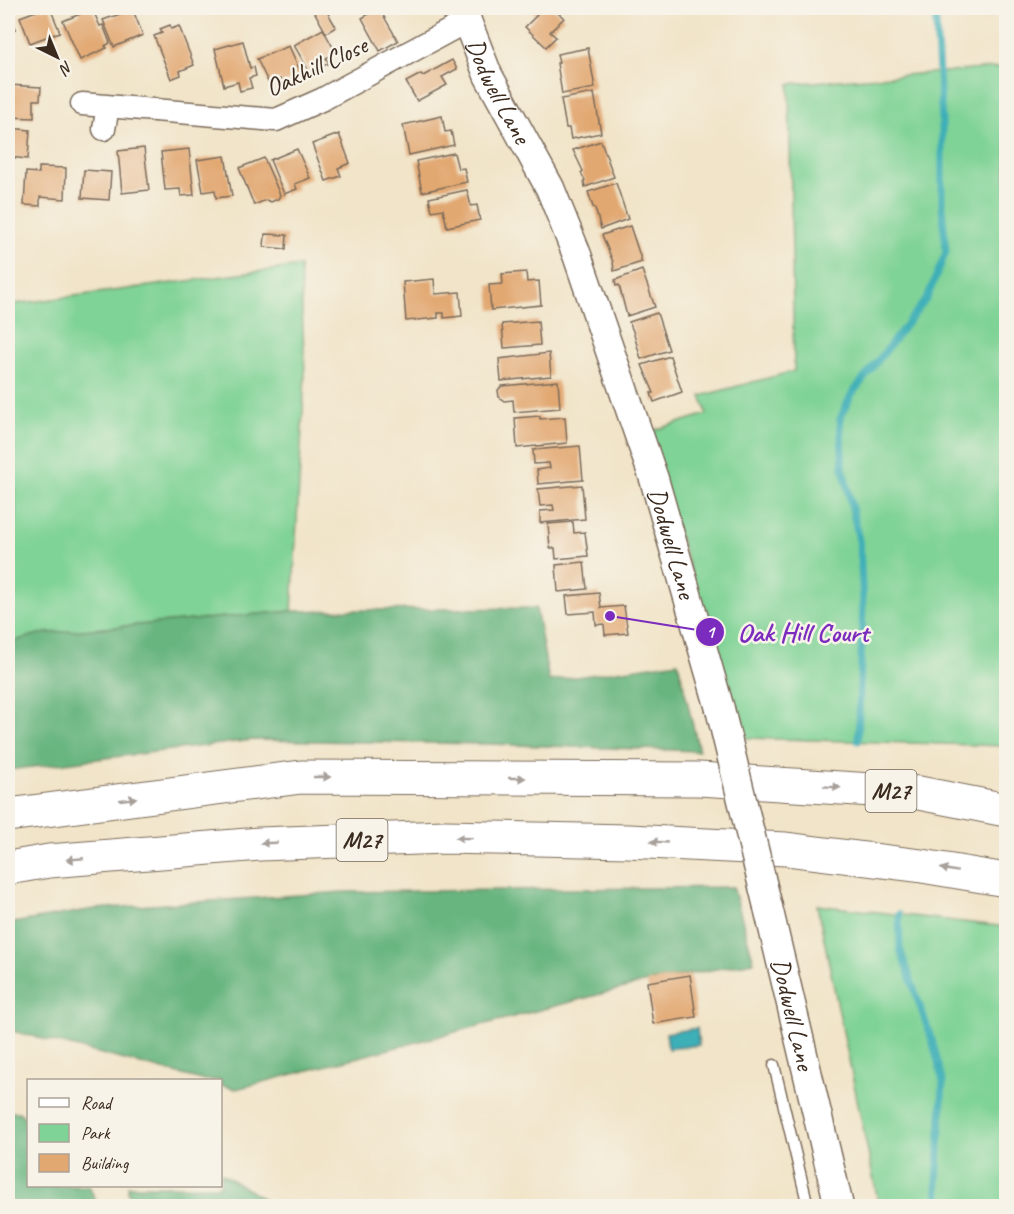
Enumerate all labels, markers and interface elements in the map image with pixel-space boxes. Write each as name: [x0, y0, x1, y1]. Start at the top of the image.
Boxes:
north arrow: [27, 27, 87, 87]
street label: Oakhill Close: [260, 27, 375, 104]
street label: Dodwell Lane: [458, 34, 540, 152]
text: N: [54, 57, 77, 80]
street label: Dodwell Lane: [640, 484, 704, 605]
callout: Oak Hill Court: [695, 609, 880, 654]
text: Oak Hill Court: [738, 615, 872, 649]
text: 1: [706, 621, 716, 643]
road number: M27: [866, 770, 916, 812]
one-way arrow: [312, 772, 331, 782]
one-way arrow: [507, 773, 526, 783]
one-way arrow: [822, 782, 841, 791]
one-way arrow: [119, 795, 138, 804]
road number: M27: [336, 819, 388, 861]
one-way arrow: [454, 833, 473, 843]
one-way arrow: [649, 838, 668, 847]
one-way arrow: [259, 839, 278, 848]
one-way arrow: [65, 854, 84, 864]
one-way arrow: [939, 865, 958, 874]
street label: Dodwell Lane: [764, 955, 823, 1076]
legend: [27, 1079, 222, 1187]
text: Road: [81, 1092, 114, 1114]
text: Park: [81, 1122, 111, 1144]
text: Building: [81, 1152, 130, 1174]

